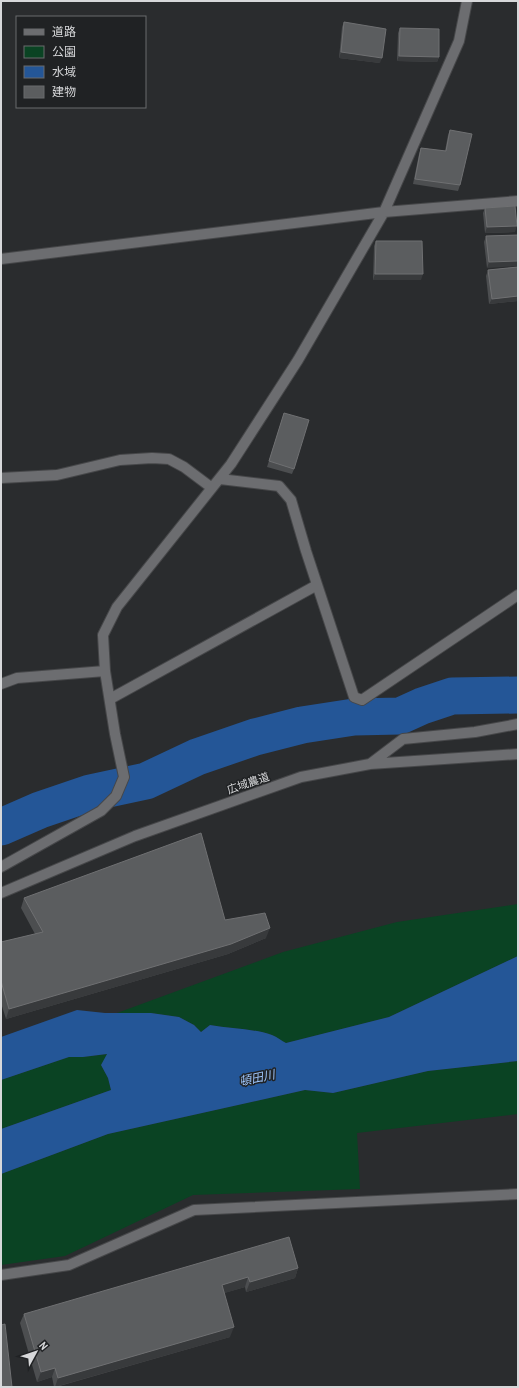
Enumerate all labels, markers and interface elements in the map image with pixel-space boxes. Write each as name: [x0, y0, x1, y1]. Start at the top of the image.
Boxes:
legend: [16, 16, 146, 108]
text: 道路: [52, 24, 76, 40]
text: 公園: [52, 44, 76, 60]
text: 水域: [52, 64, 76, 80]
text: 建物: [52, 84, 76, 100]
street label: 広域農道: [225, 769, 271, 797]
water label: 頓田川: [238, 1066, 278, 1090]
north arrow: [16, 1332, 56, 1372]
text: N: [36, 1339, 51, 1353]

